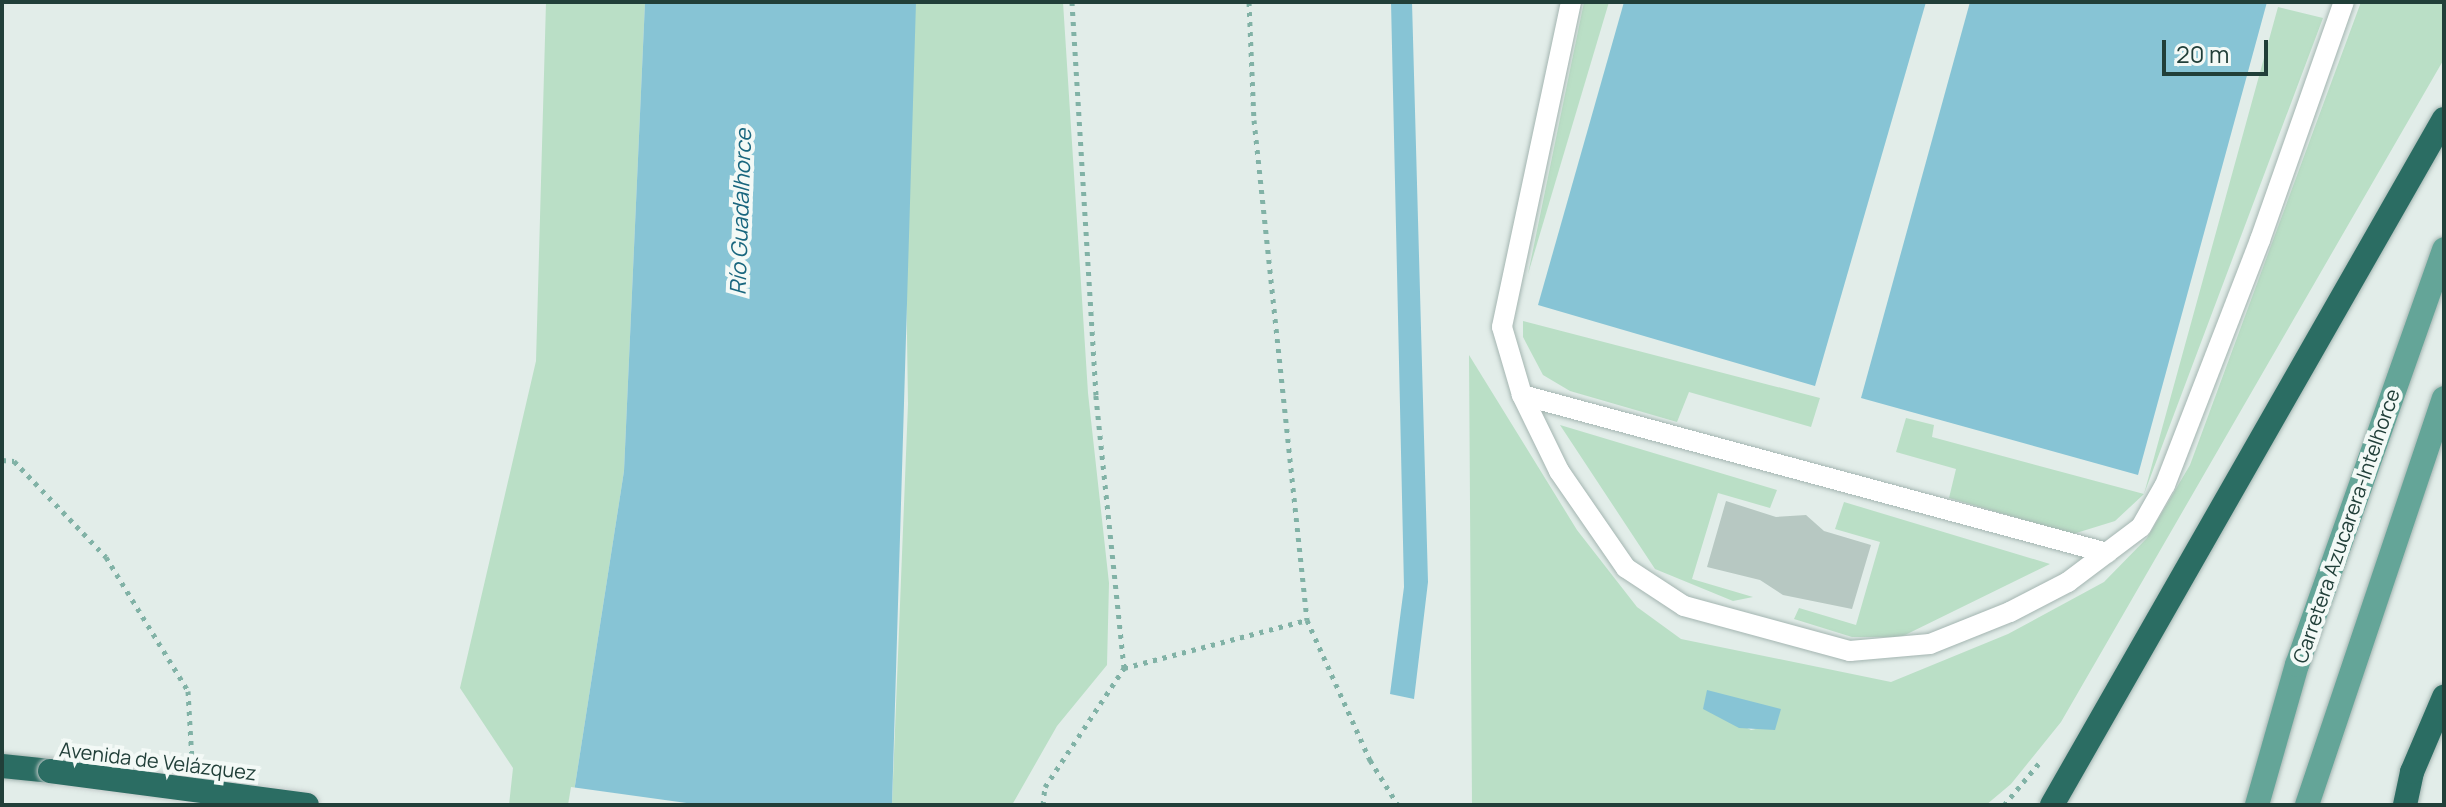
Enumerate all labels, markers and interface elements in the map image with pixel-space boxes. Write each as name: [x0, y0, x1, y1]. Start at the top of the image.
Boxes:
scale bar: [2166, 24, 2272, 74]
text: 20 m: [2176, 37, 2229, 70]
water label: Río Guadalhorce: [725, 129, 757, 295]
street label: Carretera Azucarera-Intelhorce: [2288, 386, 2404, 666]
street label: Avenida de Velázquez: [58, 737, 258, 785]

